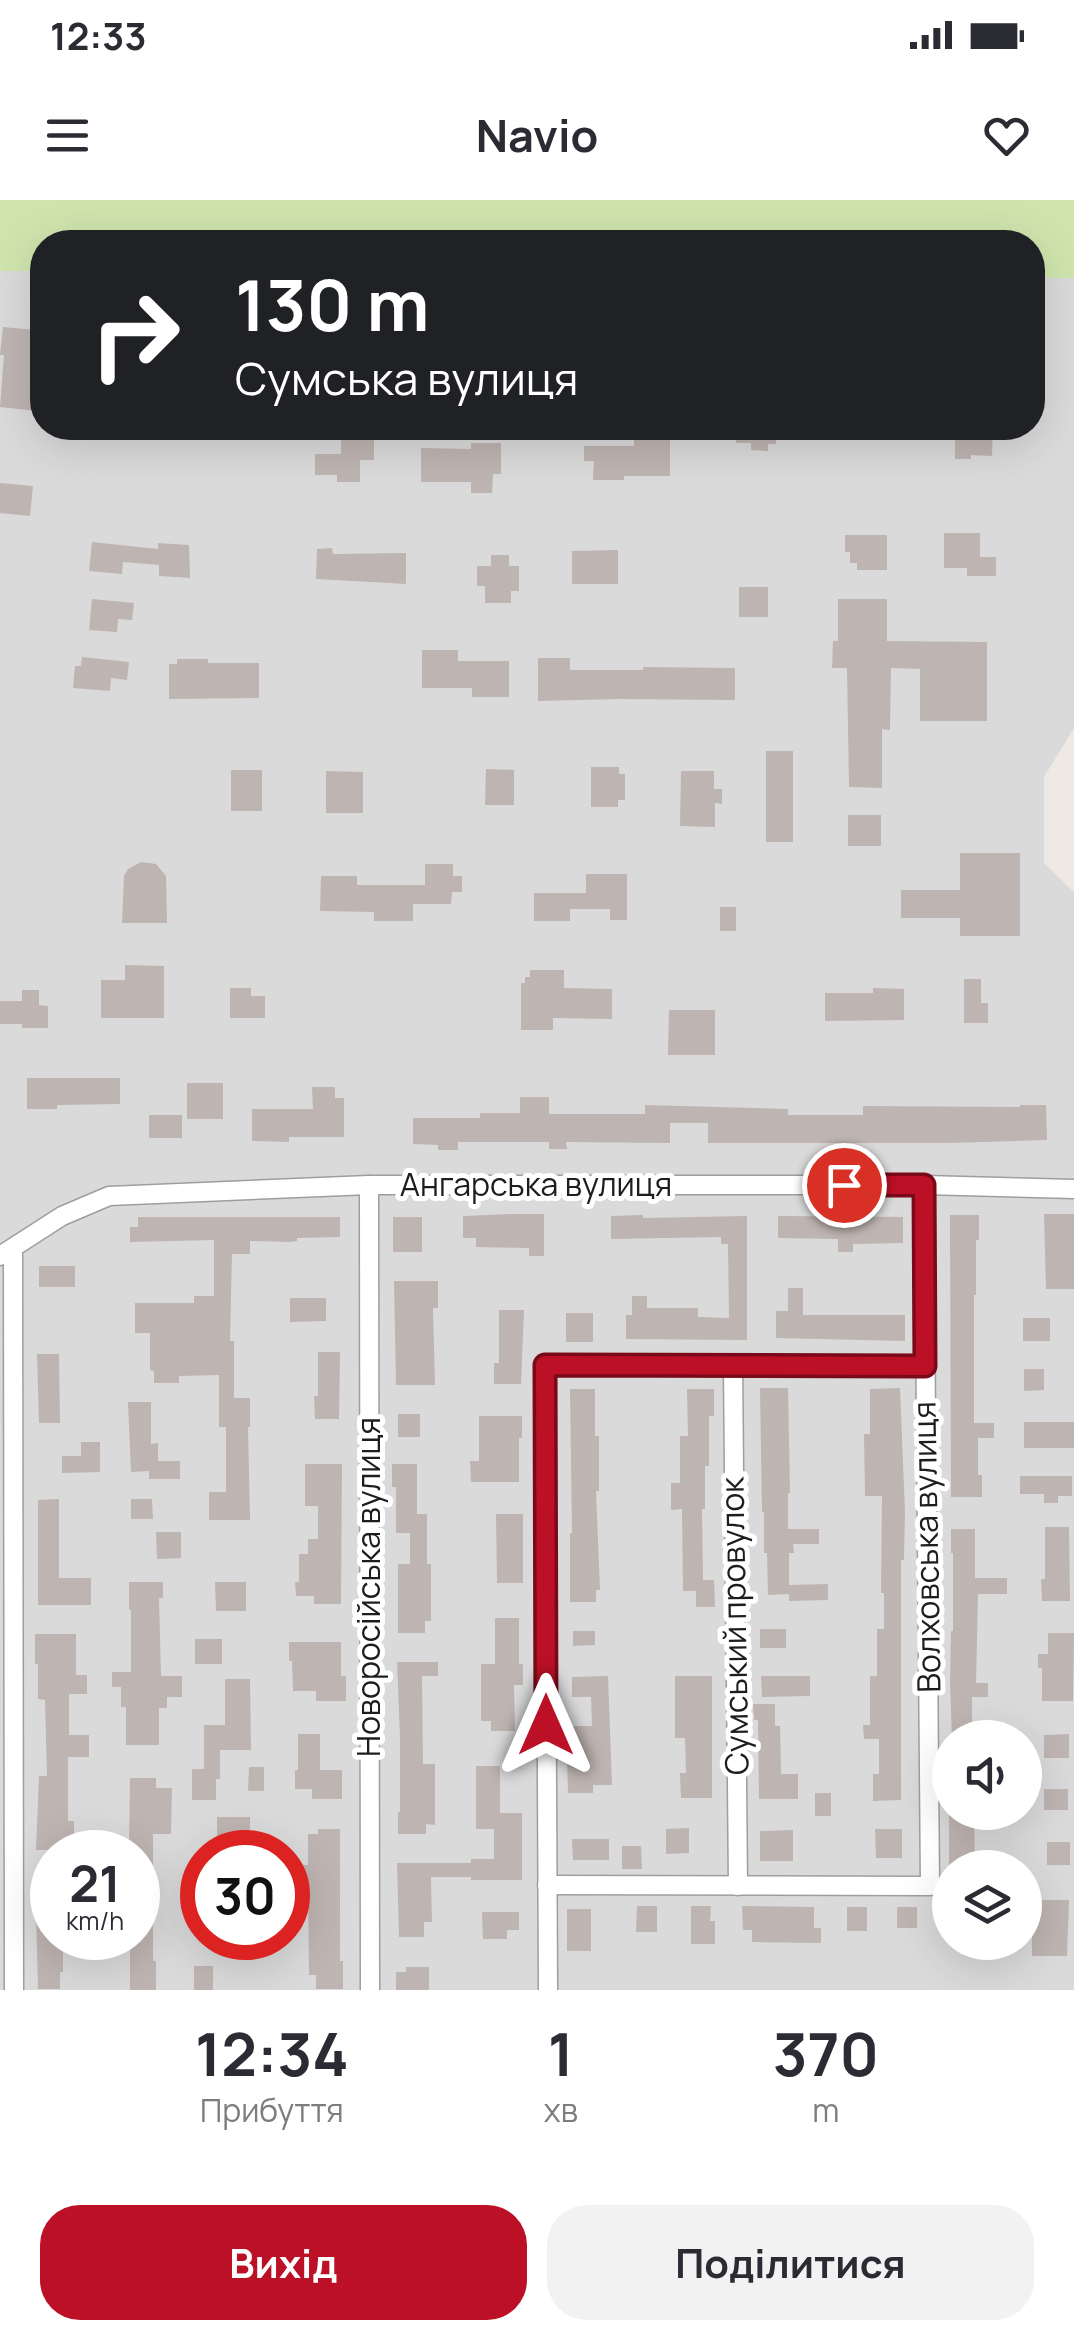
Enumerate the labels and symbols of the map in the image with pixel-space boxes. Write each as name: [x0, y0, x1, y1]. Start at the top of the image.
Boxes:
pin: [802, 1143, 887, 1228]
street label: Ангарська вулиця: [400, 1162, 672, 1206]
street label: Волховська вулиця: [901, 1401, 951, 1693]
street label: Новоросійська вулиця: [346, 1417, 390, 1757]
street label: Сумський провулок: [709, 1475, 759, 1775]
position arrow: [494, 1673, 598, 1777]
speed limit sign: 30: [180, 1830, 310, 1960]

